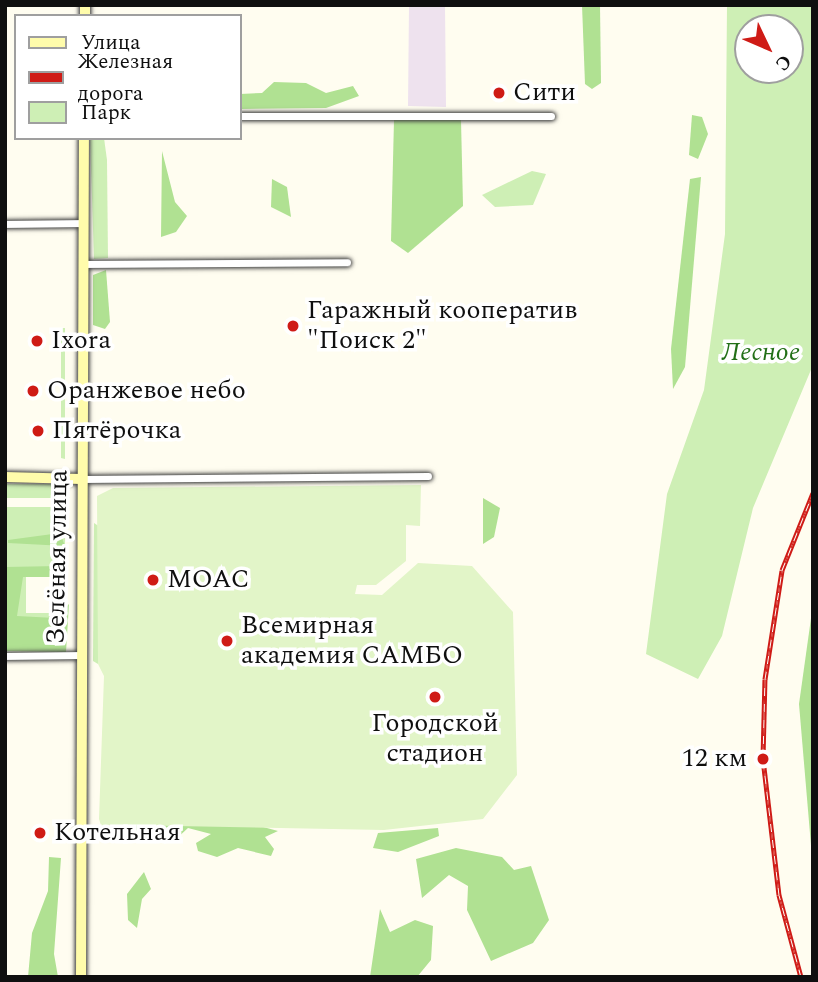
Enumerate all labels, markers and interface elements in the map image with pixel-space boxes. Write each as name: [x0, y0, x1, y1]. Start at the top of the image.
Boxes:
legend: [14, 14, 242, 140]
north arrow: [734, 14, 804, 84]
text: Улица: [81, 27, 140, 59]
text: Железная дорога: [78, 46, 173, 110]
text: С: [768, 48, 798, 77]
place label: Сити: [513, 77, 576, 109]
marker: Сити: [491, 85, 507, 101]
text: Парк: [81, 97, 131, 129]
place label: Гаражный кооператив "Поиск 2": [307, 295, 577, 356]
marker: Гаражный кооператив "Поиск 2": [285, 318, 301, 334]
place label: Ixora: [51, 325, 111, 357]
marker: Ixora: [29, 333, 45, 349]
park label: Лесное: [722, 337, 800, 369]
place label: Оранжевое небо: [47, 375, 246, 407]
marker: Оранжевое небо: [25, 383, 41, 399]
place label: Пятёрочка: [52, 415, 181, 447]
marker: Пятёрочка: [30, 423, 46, 439]
street label: Зелёная улица: [41, 469, 75, 645]
place label: МОАС: [167, 564, 250, 596]
marker: МОАС: [145, 572, 161, 588]
place label: Всемирная академия САМБО: [241, 610, 463, 672]
marker: Всемирная академия САМБО: [219, 633, 235, 649]
marker: Городской стадион: [427, 689, 443, 705]
place label: Городской стадион: [372, 708, 498, 770]
place label: 12 км: [682, 743, 747, 775]
marker: 12 км: [753, 749, 773, 769]
place label: Котельная: [54, 817, 181, 849]
marker: Котельная: [32, 825, 48, 841]

